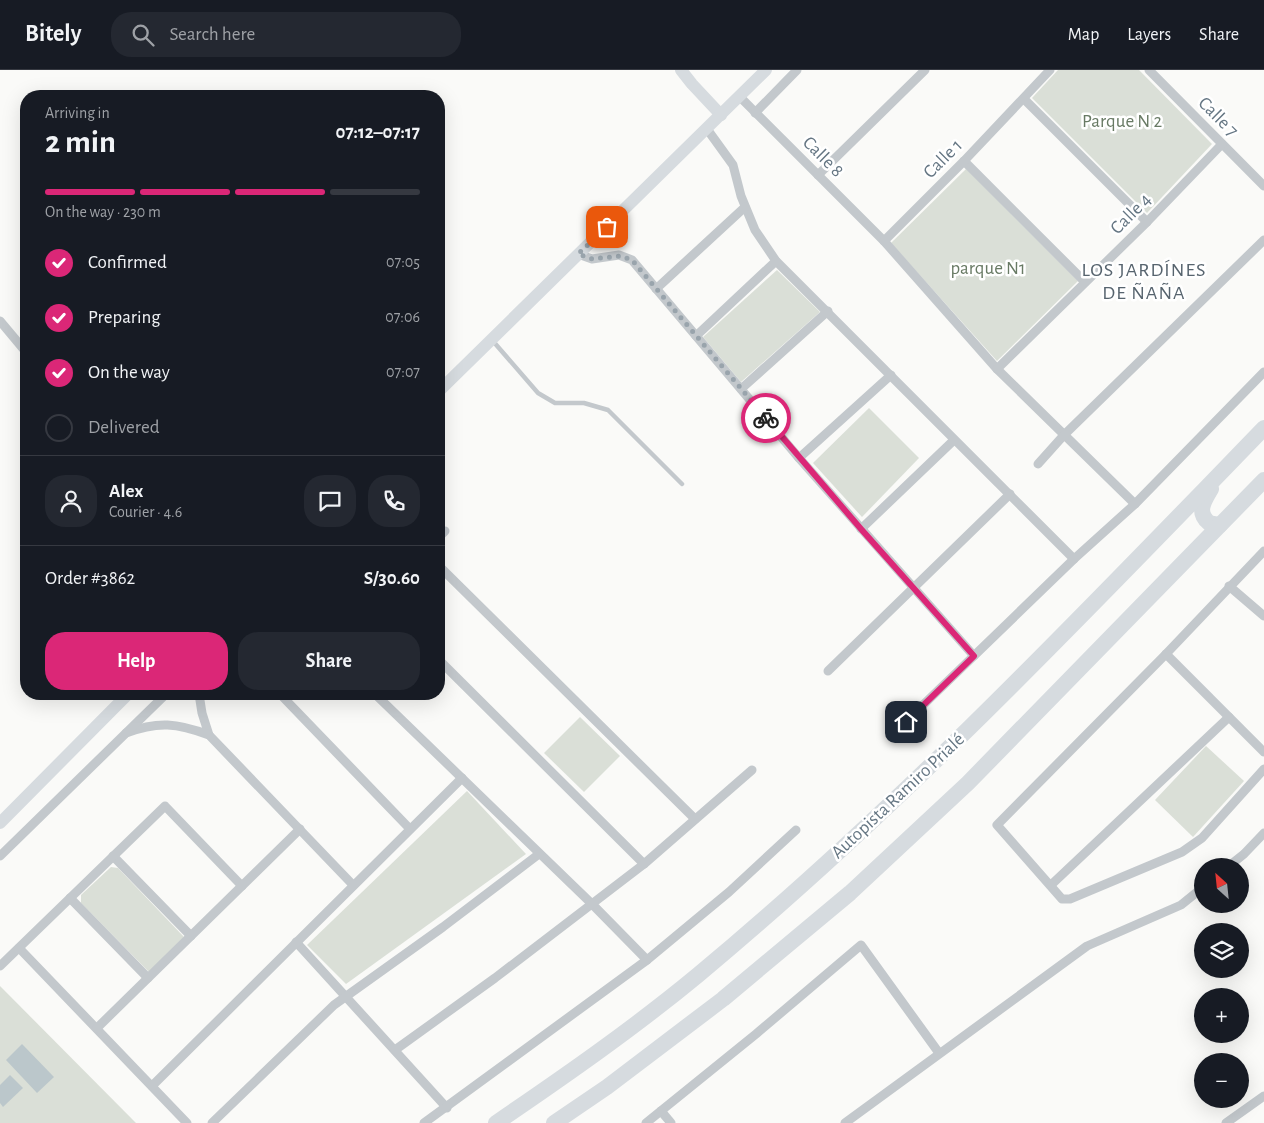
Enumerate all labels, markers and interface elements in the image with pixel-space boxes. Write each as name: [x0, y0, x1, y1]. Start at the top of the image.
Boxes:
search box: [111, 12, 461, 57]
icon: search: [129, 21, 157, 49]
text: Bitely: [25, 22, 81, 46]
text: Search here: [169, 25, 255, 44]
text: Map: [1068, 26, 1099, 44]
text: Layers: [1127, 26, 1171, 44]
text: Share: [1199, 26, 1239, 44]
street label: Calle 7: [1194, 93, 1242, 141]
text: Arriving in: [45, 105, 110, 121]
park label: Parque N 2: [1082, 112, 1162, 131]
text: 07:12–07:17: [335, 123, 420, 142]
text: 2 min: [45, 126, 116, 158]
street label: Calle 8: [799, 133, 847, 181]
street label: Calle 1: [920, 136, 966, 182]
street label: Calle 4: [1107, 190, 1155, 238]
text: On the way · 230 m: [45, 204, 161, 220]
pin: [586, 206, 628, 248]
icon: bag: [593, 213, 621, 241]
icon: check: [45, 249, 73, 277]
text: Confirmed: [88, 253, 167, 272]
text: 07:05: [386, 254, 420, 270]
park label: parque N1: [950, 259, 1026, 278]
district label: LOS JARDÍNES DE ÑAÑA: [1082, 259, 1206, 303]
icon: check: [45, 304, 73, 332]
text: Preparing: [88, 308, 161, 327]
text: 07:06: [385, 309, 420, 325]
icon: check: [45, 359, 73, 387]
text: On the way: [88, 363, 170, 382]
text: 07:07: [386, 364, 420, 380]
courier: [741, 393, 791, 443]
icon: bike: [752, 404, 780, 432]
text: Delivered: [88, 418, 160, 437]
button: person: [45, 475, 97, 527]
button: chat: [304, 475, 356, 527]
button: phone: [368, 475, 420, 527]
text: Alex: [109, 482, 143, 501]
text: Courier · 4.6: [109, 504, 182, 520]
text: Order #3862: [45, 569, 135, 588]
text: S/30.60: [364, 569, 420, 588]
button: Help: [45, 632, 228, 690]
button: Share: [238, 632, 420, 690]
pin: [885, 701, 927, 743]
icon: home: [892, 708, 920, 736]
street label: Autopista Ramiro Prialé: [828, 730, 968, 862]
north arrow: [1194, 858, 1249, 912]
map controls: [1194, 858, 1249, 1108]
button: layers: [1194, 923, 1249, 978]
button: +: [1194, 988, 1249, 1043]
button: −: [1194, 1053, 1249, 1108]

